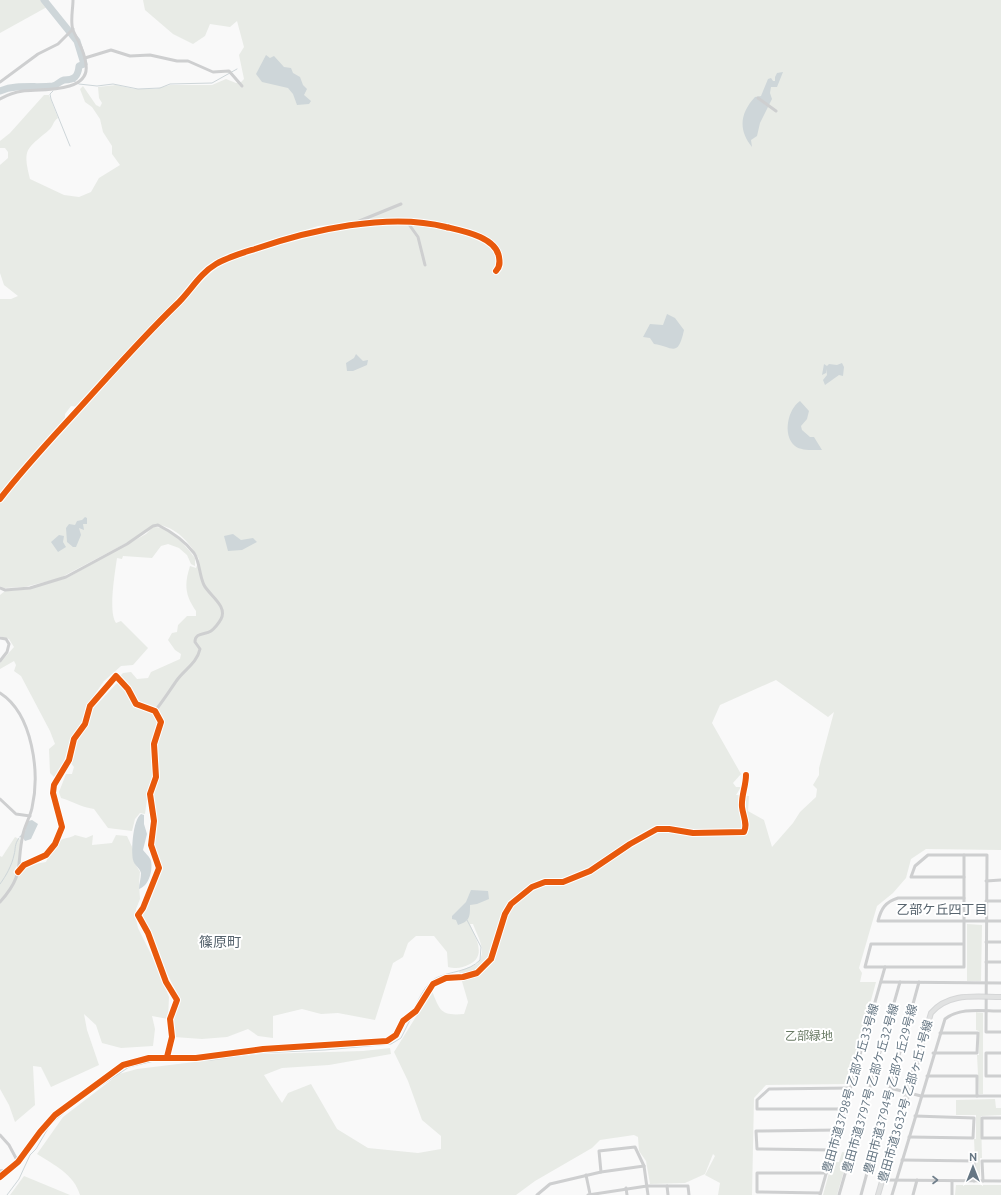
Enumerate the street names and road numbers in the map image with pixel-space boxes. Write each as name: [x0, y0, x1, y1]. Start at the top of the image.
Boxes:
street label: 豊田市道3798号 乙部ケ丘33号線: [820, 1002, 880, 1174]
street label: 豊田市道3797号 乙部ケ丘32号線: [840, 1002, 900, 1174]
street label: 豊田市道3794号 乙部ケ丘29号線: [861, 1003, 919, 1175]
street label: 豊田市道3632号 乙部ヶ丘1号線: [876, 1018, 934, 1184]

